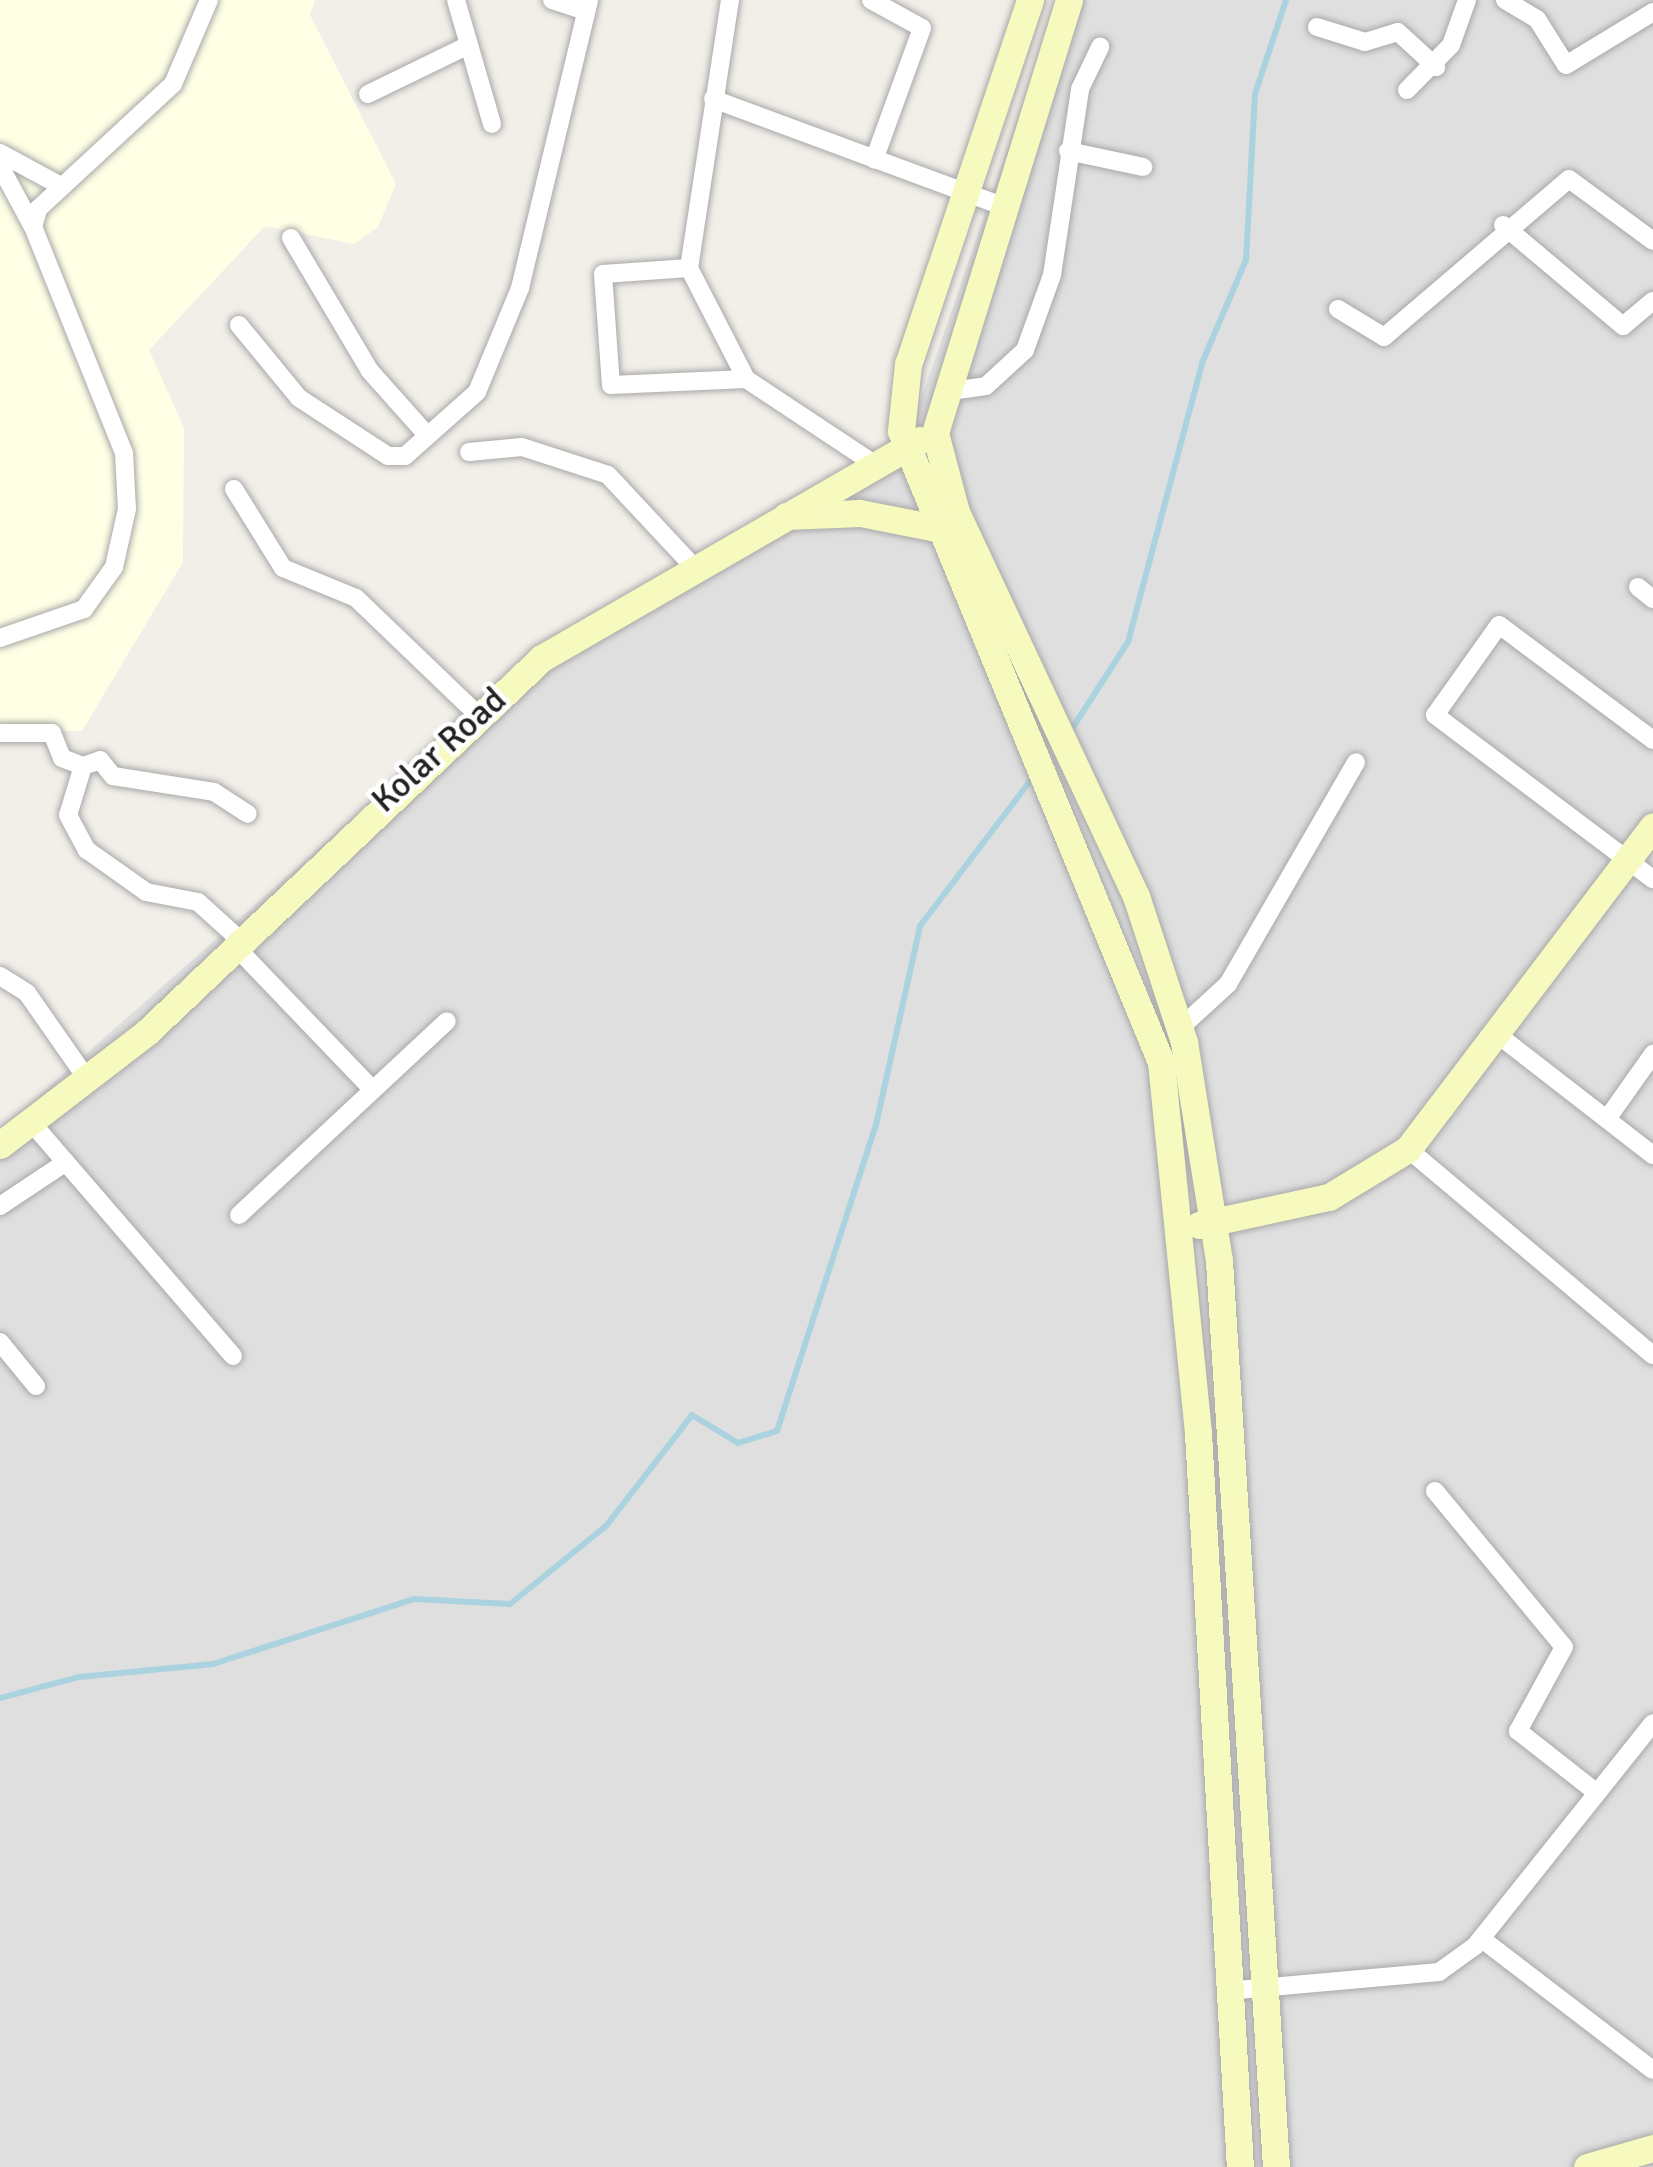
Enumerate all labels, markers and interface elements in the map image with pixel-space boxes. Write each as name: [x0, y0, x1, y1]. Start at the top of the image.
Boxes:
street label: Kolar Road: [363, 678, 515, 822]

